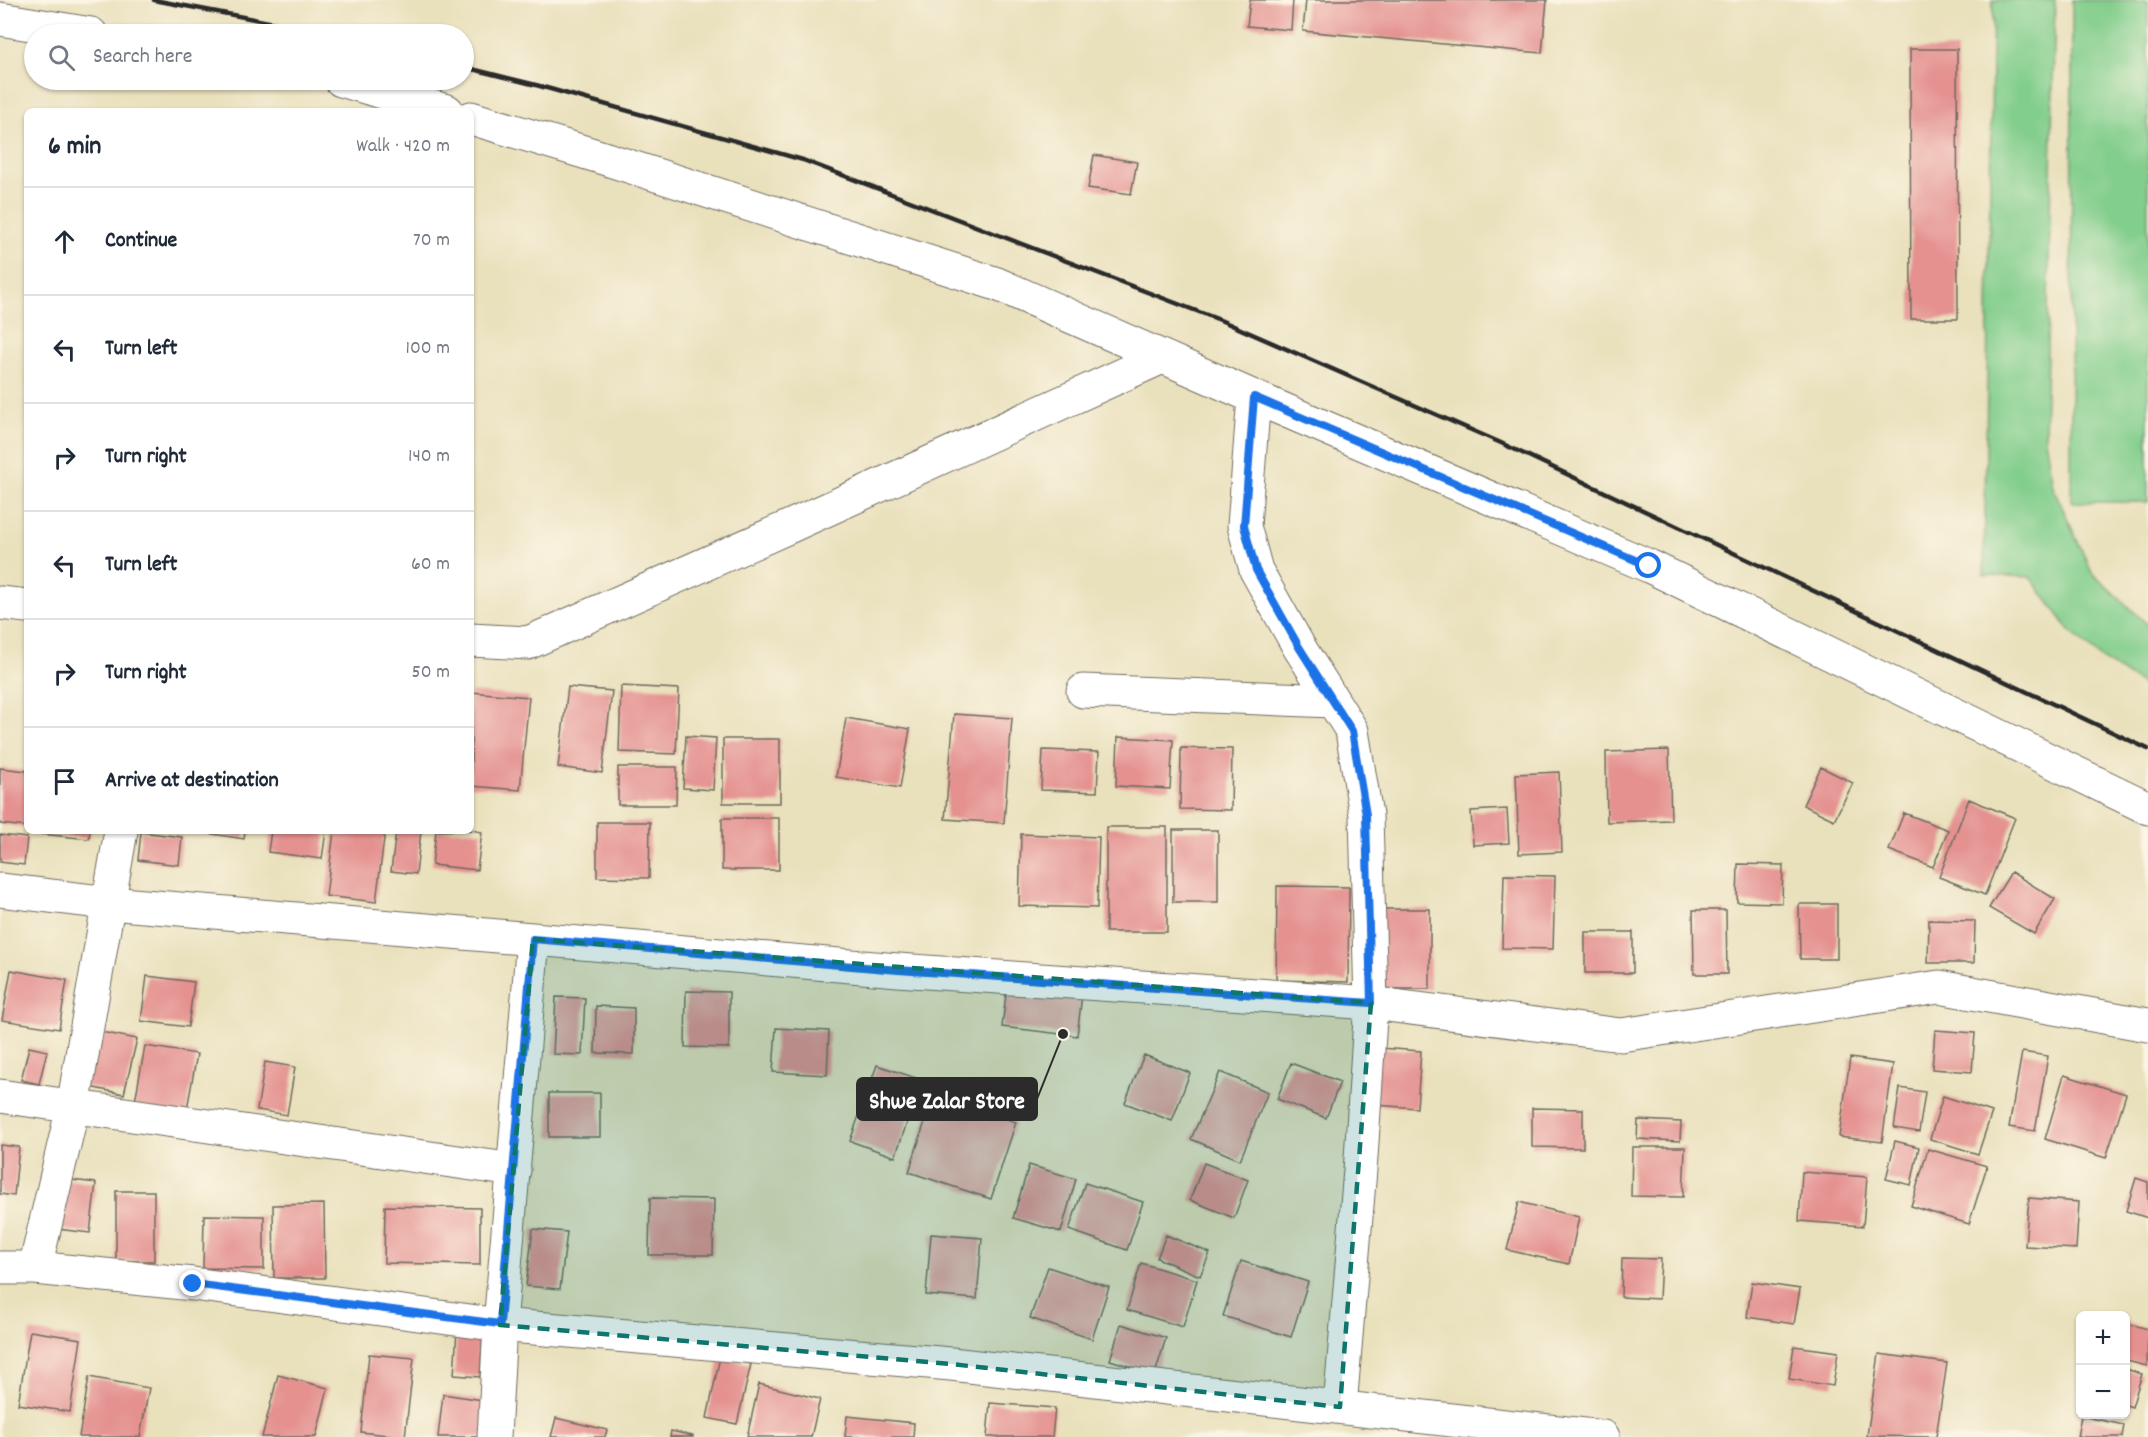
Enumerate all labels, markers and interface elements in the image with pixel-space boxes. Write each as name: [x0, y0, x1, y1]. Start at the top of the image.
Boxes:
search box: [24, 24, 474, 90]
icon: search: [45, 41, 78, 74]
text: Search here: [93, 42, 192, 73]
text: 6 min: [48, 129, 101, 166]
text: Walk · 420 m: [356, 133, 450, 161]
icon: ahead: [48, 225, 81, 258]
text: Continue: [105, 226, 177, 257]
text: 70 m: [413, 227, 450, 255]
icon: left: [48, 333, 81, 366]
text: Turn left: [105, 334, 177, 365]
text: 100 m: [406, 335, 450, 363]
icon: right: [48, 441, 81, 474]
text: Turn right: [105, 442, 187, 473]
text: 140 m: [408, 443, 450, 471]
icon: left: [48, 549, 81, 582]
text: Turn left: [105, 550, 177, 581]
text: 60 m: [411, 551, 450, 579]
route start: [1635, 552, 1661, 578]
icon: right: [48, 657, 81, 690]
text: Turn right: [105, 658, 187, 689]
text: 50 m: [412, 659, 450, 687]
icon: arrive: [48, 765, 81, 798]
text: Arrive at destination: [105, 766, 279, 797]
callout: Shwe Zalar Store: [857, 1078, 1037, 1120]
text: Shwe Zalar Store: [869, 1086, 1025, 1120]
route end: [179, 1270, 205, 1296]
map controls: [2076, 1311, 2130, 1419]
button: +: [2076, 1311, 2130, 1365]
button: −: [2076, 1365, 2130, 1419]

